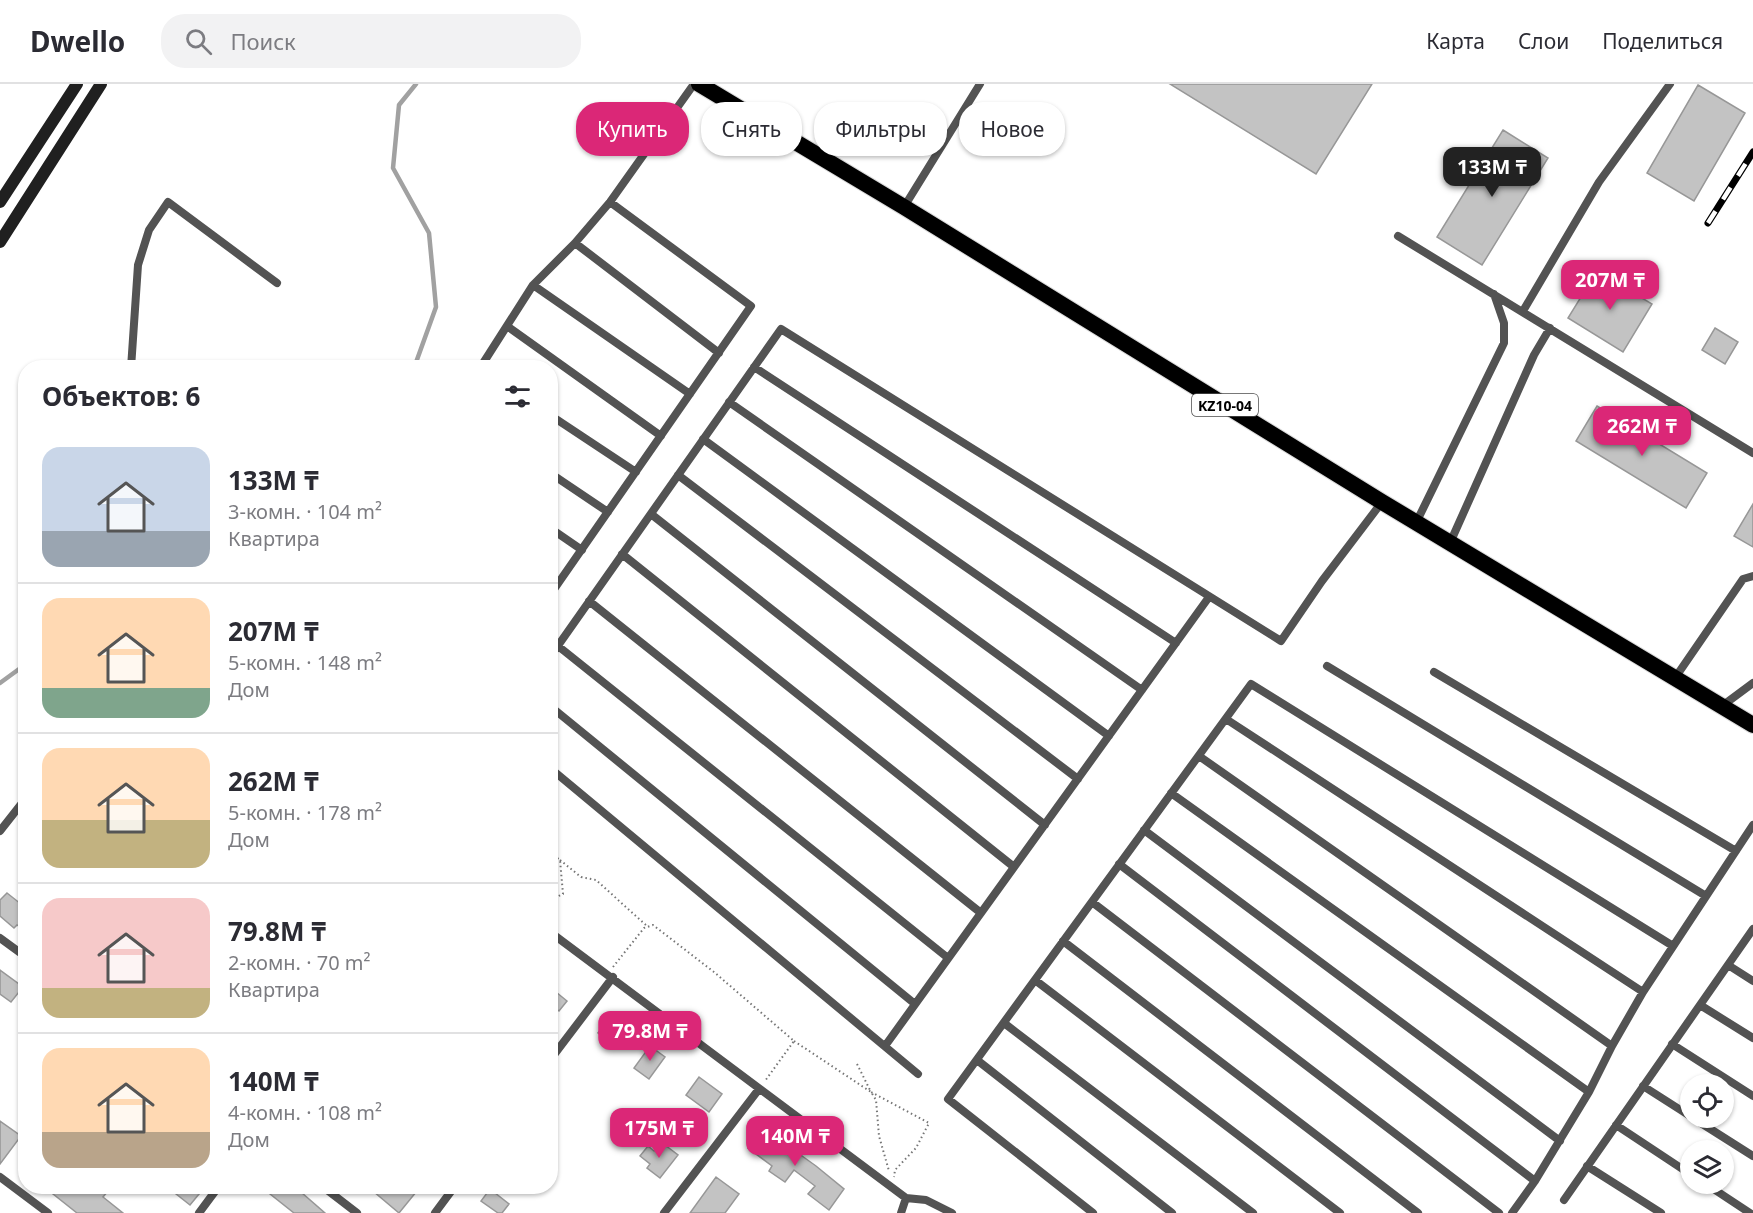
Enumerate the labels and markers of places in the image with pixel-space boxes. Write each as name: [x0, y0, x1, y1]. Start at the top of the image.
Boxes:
pin: 133M ₸: [1443, 147, 1541, 198]
pin: 207M ₸: [1561, 260, 1659, 311]
pin: 262M ₸: [1593, 406, 1691, 457]
pin: 79.8M ₸: [595, 1011, 705, 1062]
pin: 175M ₸: [610, 1108, 708, 1159]
pin: 140M ₸: [746, 1116, 844, 1167]

